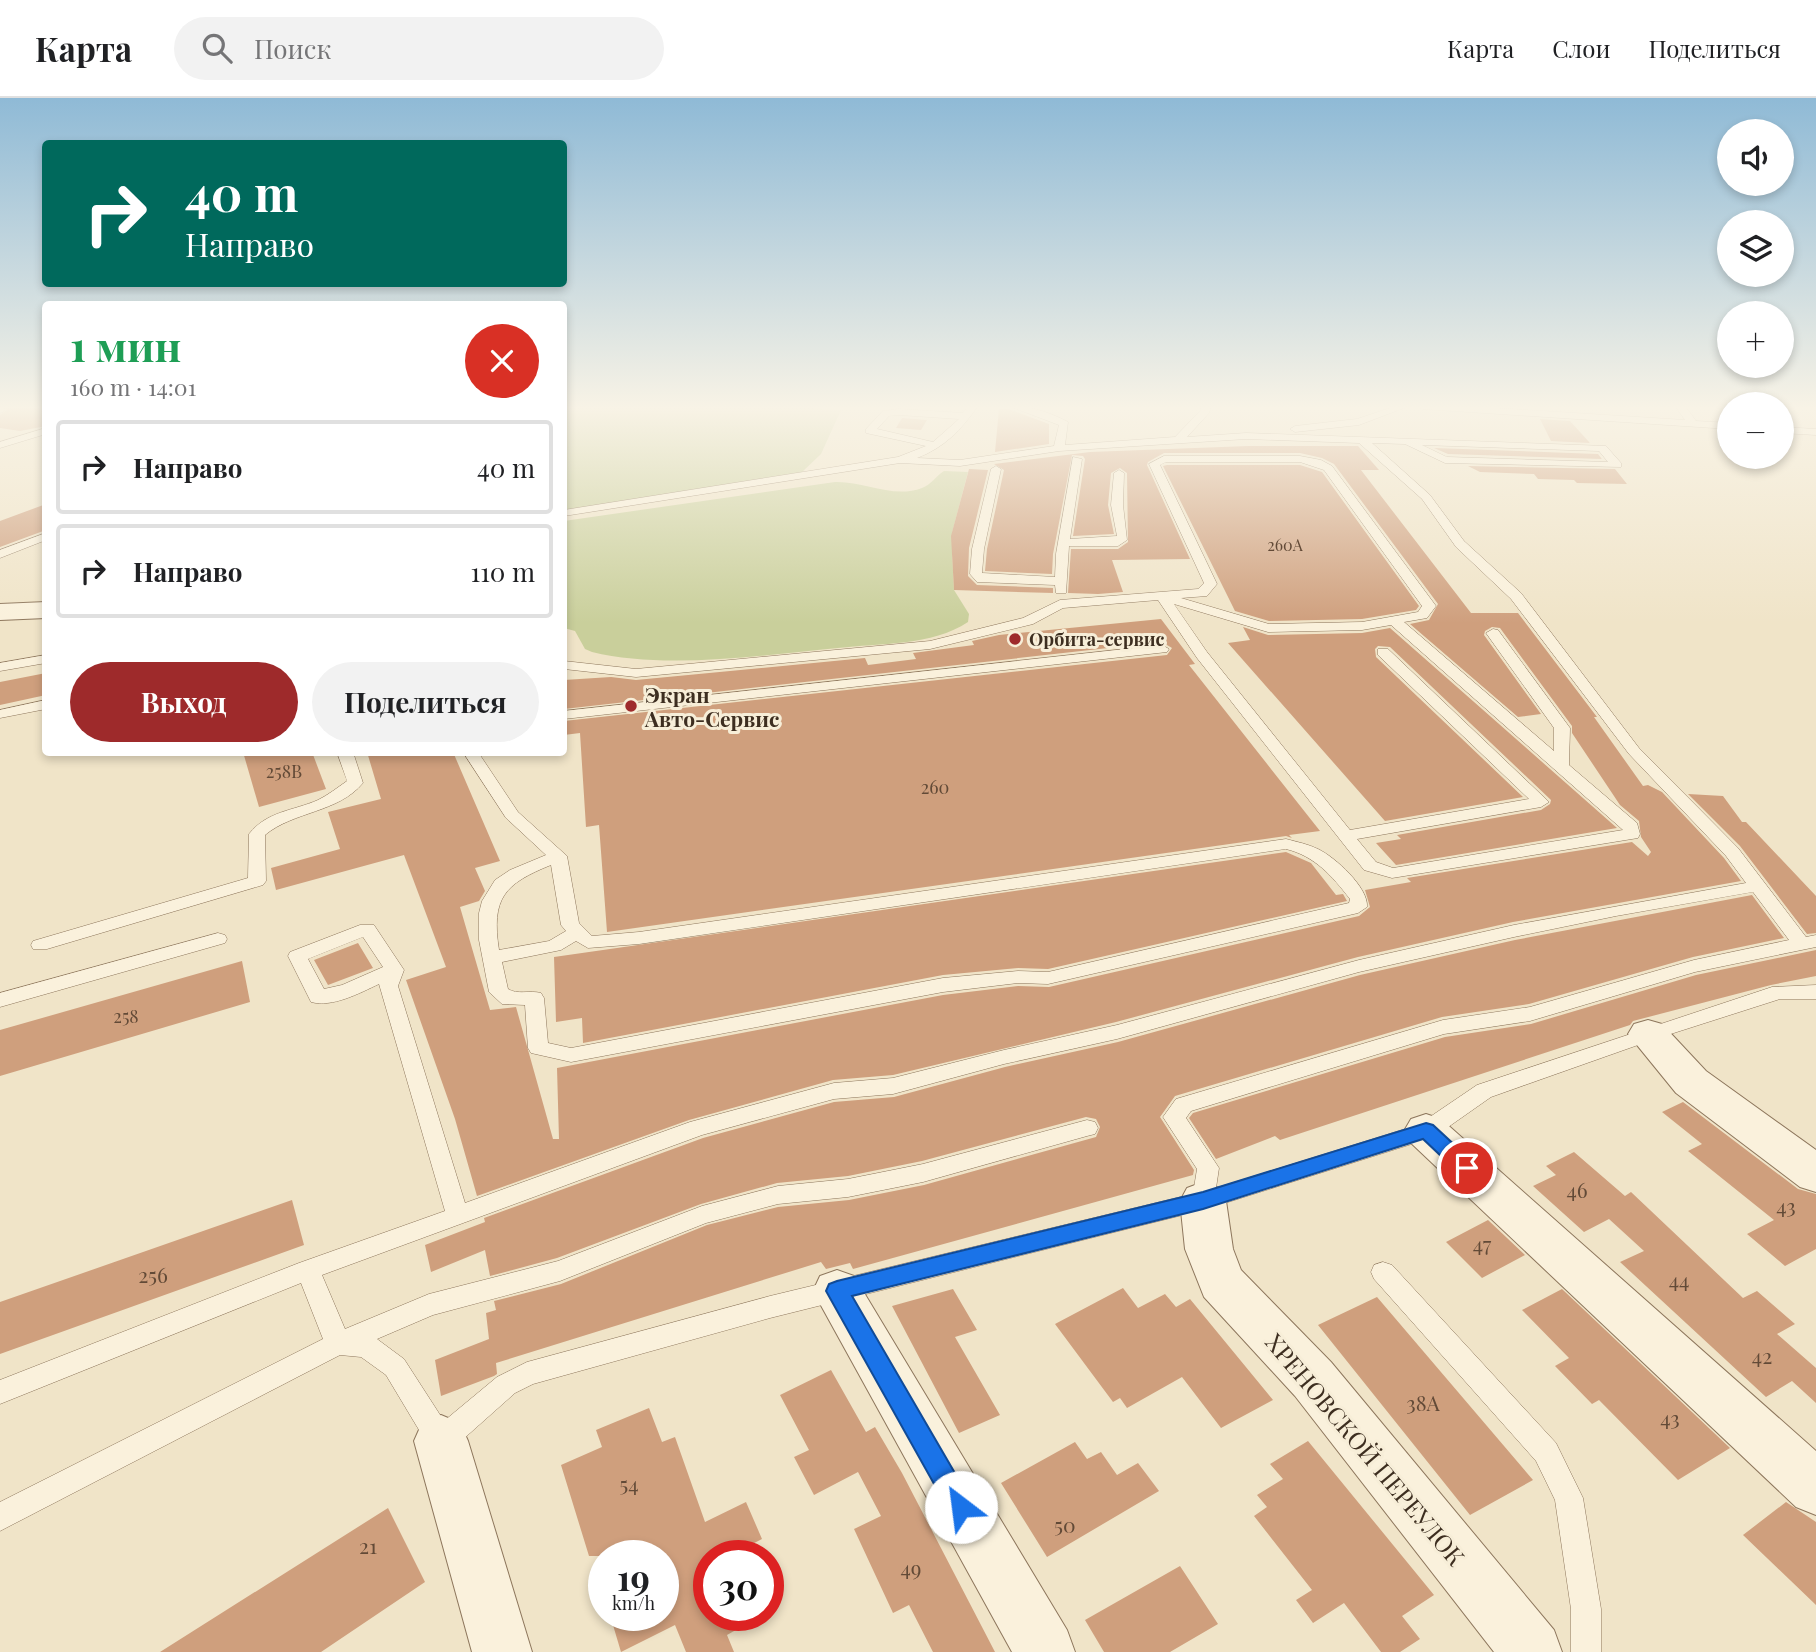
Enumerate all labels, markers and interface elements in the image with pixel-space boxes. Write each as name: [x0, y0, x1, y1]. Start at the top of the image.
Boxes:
search box: [174, 17, 664, 80]
text: Карта: [35, 26, 132, 70]
icon: search: [198, 29, 236, 67]
text: Поиск: [254, 31, 331, 66]
text: Карта: [1447, 32, 1514, 64]
text: Слои: [1552, 32, 1611, 64]
text: Поделиться: [1649, 32, 1781, 64]
map controls: [1717, 119, 1794, 469]
button: sound: [1717, 119, 1794, 196]
text: 40 m: [185, 159, 298, 224]
icon: right: [70, 168, 161, 259]
button: layers: [1717, 210, 1794, 287]
text: Направо: [185, 222, 314, 265]
button: +: [1717, 301, 1794, 378]
text: 1 мин: [70, 317, 181, 373]
button: close: [465, 324, 539, 398]
text: 160 m · 14:01: [70, 371, 196, 402]
button: −: [1717, 392, 1794, 469]
icon: right: [74, 448, 112, 486]
text: Направо: [133, 450, 242, 485]
text: 40 m: [477, 450, 535, 485]
house number: 260А: [1267, 534, 1304, 555]
icon: right: [74, 552, 112, 590]
text: Направо: [133, 554, 242, 589]
text: 110 m: [471, 554, 535, 589]
place label: Орбита-сервис: [1029, 627, 1165, 651]
marker: Орбита-сервис: [1007, 631, 1023, 647]
button: Выход: [70, 662, 298, 742]
button: Поделиться: [312, 662, 539, 742]
place label: Экран Авто-Сервис: [644, 680, 779, 732]
marker: Экран Авто-Сервис: [623, 698, 639, 714]
house number: 258В: [266, 759, 302, 783]
house number: 260: [921, 775, 949, 799]
house number: 258: [113, 1004, 139, 1028]
pin: [1437, 1138, 1497, 1198]
icon: arrive: [1448, 1149, 1486, 1187]
house number: 46: [1566, 1175, 1588, 1203]
house number: 43: [1776, 1191, 1796, 1219]
house number: 47: [1473, 1229, 1492, 1257]
house number: 256: [138, 1260, 168, 1288]
house number: 44: [1669, 1265, 1689, 1293]
street label: ХРЕНОВСКОЙ ПЕРЕУЛОК: [1259, 1326, 1473, 1572]
house number: 42: [1752, 1341, 1772, 1369]
house number: 38А: [1406, 1388, 1441, 1416]
house number: 43: [1660, 1403, 1680, 1431]
house number: 54: [619, 1469, 639, 1497]
position arrow: [924, 1470, 998, 1544]
house number: 50: [1054, 1510, 1076, 1538]
house number: 21: [359, 1531, 377, 1559]
speed limit sign: 30: [693, 1540, 784, 1631]
text: 19: [617, 1553, 650, 1600]
house number: 49: [900, 1553, 922, 1581]
text: km/h: [612, 1591, 655, 1615]

